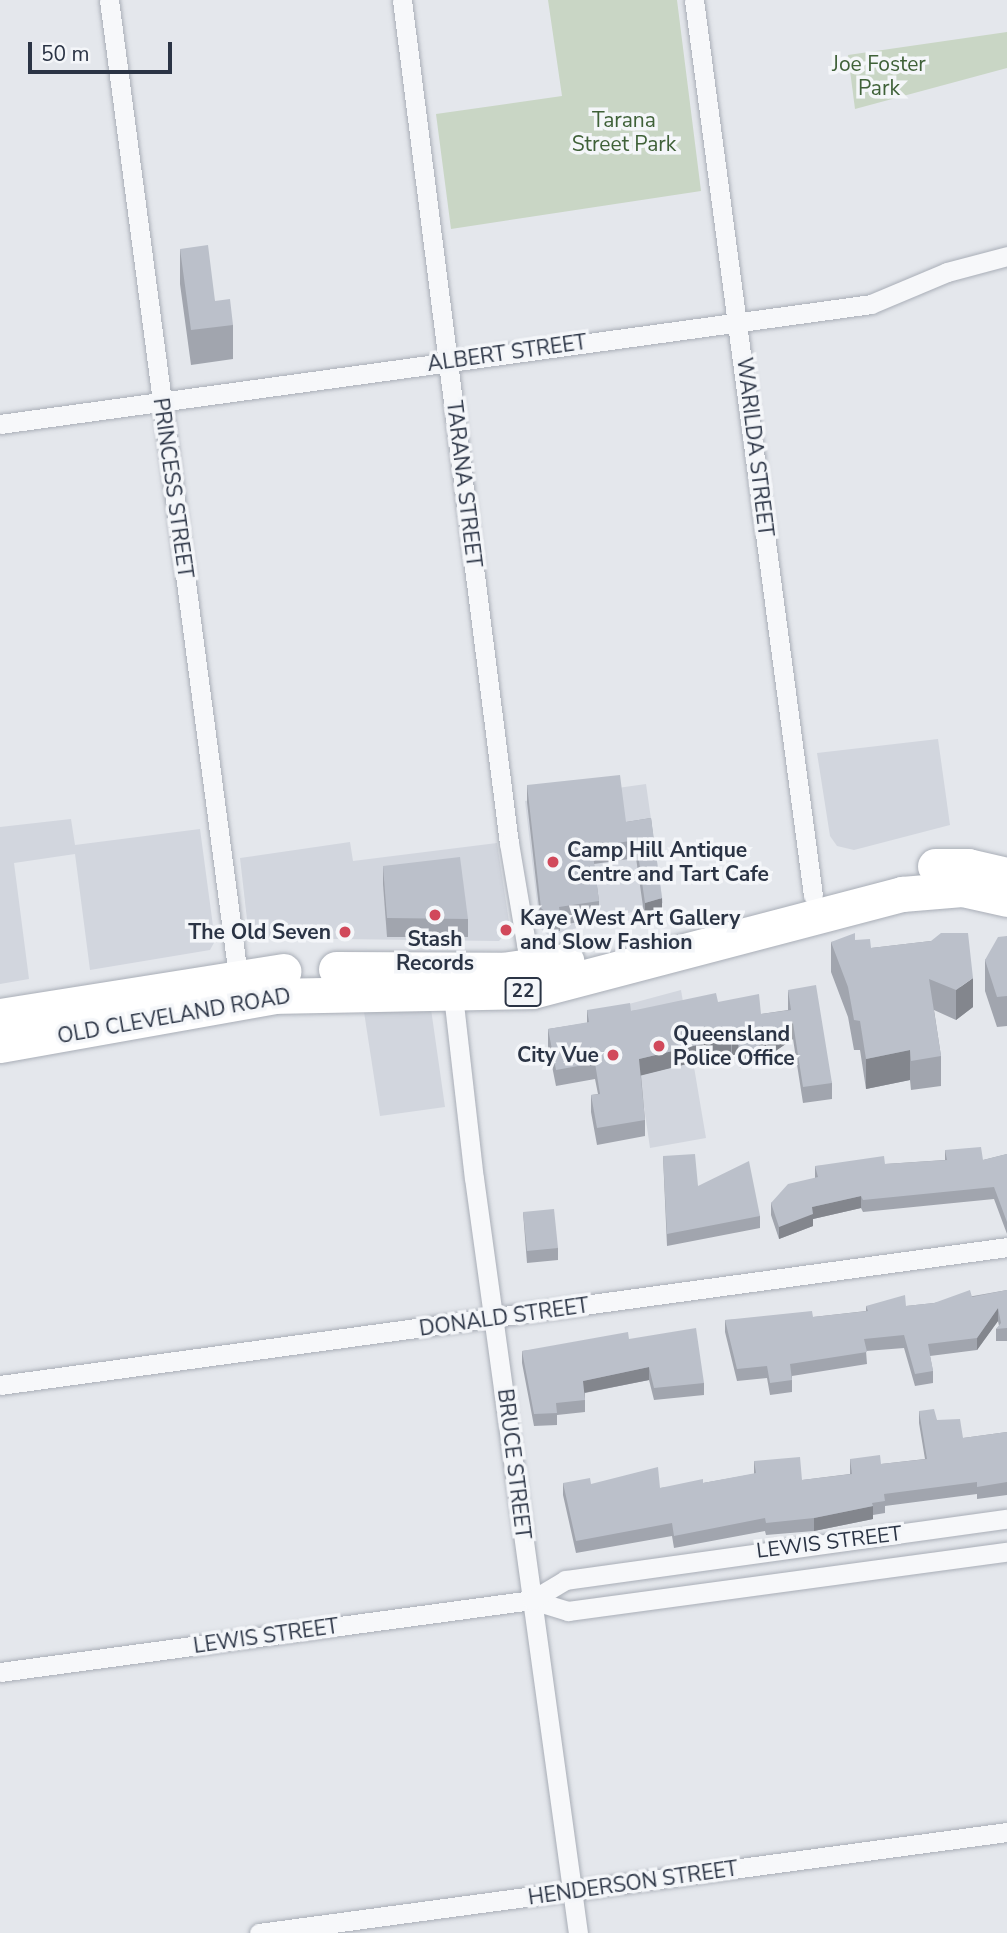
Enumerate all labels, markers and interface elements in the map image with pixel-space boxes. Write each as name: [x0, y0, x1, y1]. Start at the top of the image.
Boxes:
scale bar: [32, 28, 175, 72]
text: 50 m: [41, 40, 90, 68]
park label: Joe Foster Park: [832, 51, 926, 101]
park label: Tarana Street Park: [572, 107, 676, 157]
street label: ALBERT STREET: [426, 329, 588, 377]
street label: WARILDA STREET: [732, 356, 778, 538]
street label: PRINCESS STREET: [148, 396, 198, 580]
street label: TARANA STREET: [441, 399, 487, 569]
place label: Camp Hill Antique Centre and Tart Cafe: [567, 837, 769, 887]
marker: Camp Hill Antique Centre and Tart Cafe: [545, 854, 561, 870]
place label: Kaye West Art Gallery and Slow Fashion: [520, 905, 740, 955]
marker: Stash Records: [427, 907, 443, 923]
place label: The Old Seven: [188, 919, 331, 945]
marker: Kaye West Art Gallery and Slow Fashion: [498, 922, 514, 938]
marker: The Old Seven: [337, 924, 353, 940]
place label: Stash Records: [396, 926, 474, 976]
road number: 22: [504, 976, 542, 1008]
street label: OLD CLEVELAND ROAD: [55, 983, 293, 1049]
place label: Queensland Police Office: [673, 1021, 795, 1071]
marker: Queensland Police Office: [651, 1038, 667, 1054]
place label: City Vue: [517, 1042, 599, 1068]
marker: City Vue: [605, 1047, 621, 1063]
street label: DONALD STREET: [418, 1293, 590, 1341]
street label: BRUCE STREET: [492, 1387, 536, 1541]
street label: LEWIS STREET: [755, 1521, 903, 1563]
street label: LEWIS STREET: [192, 1613, 340, 1659]
street label: HENDERSON STREET: [526, 1856, 740, 1910]

